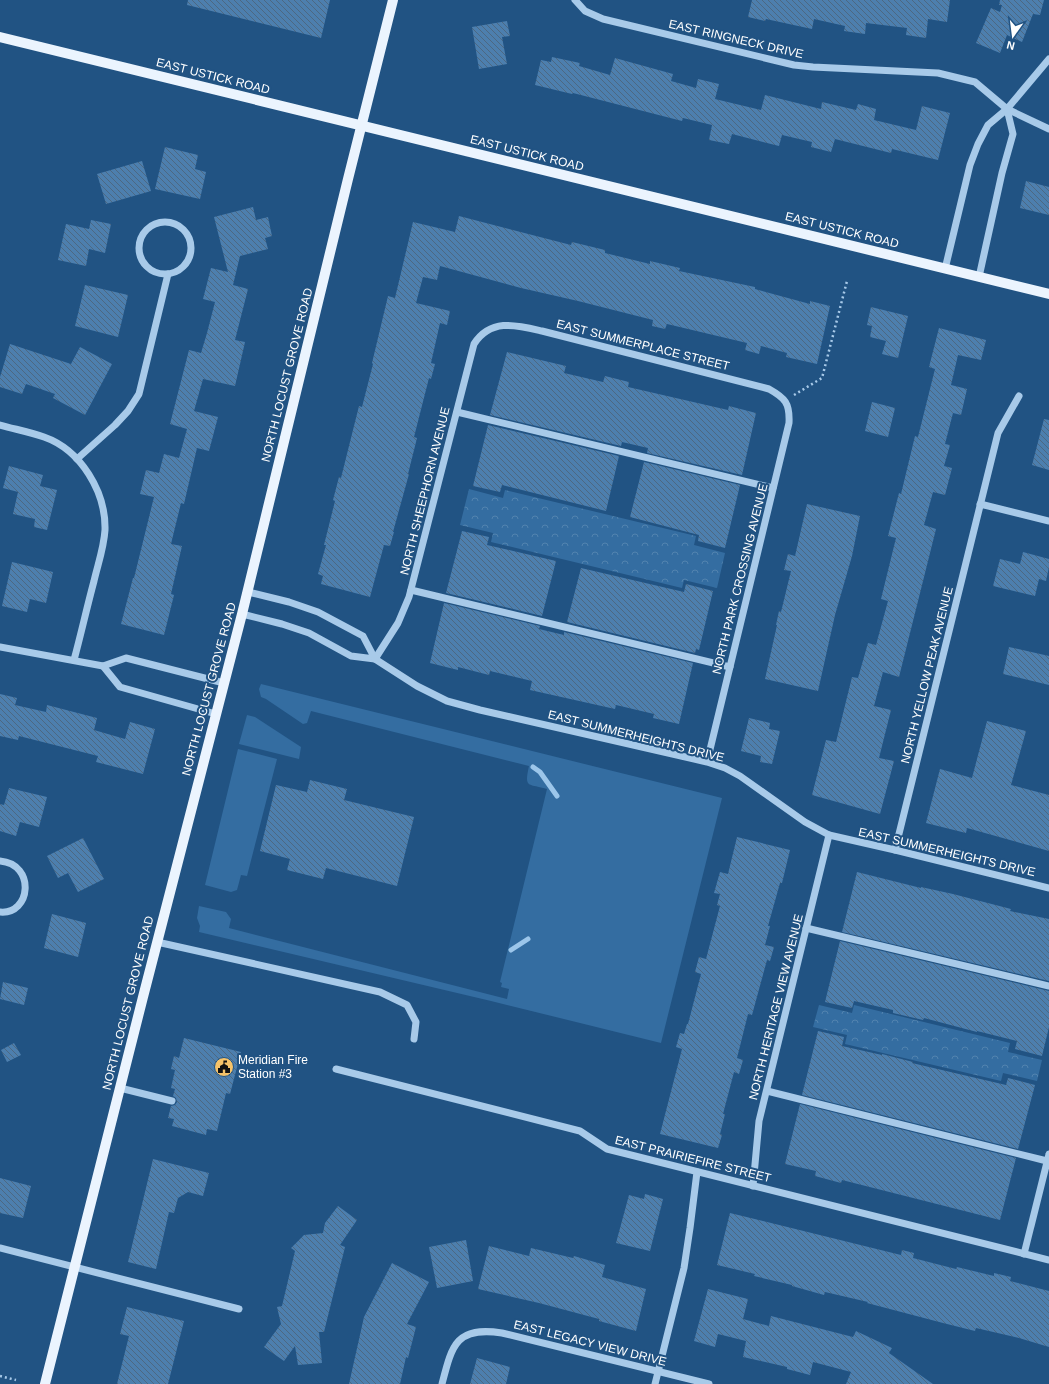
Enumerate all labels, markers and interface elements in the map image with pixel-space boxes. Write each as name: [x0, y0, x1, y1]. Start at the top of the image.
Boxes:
north arrow: [993, 16, 1033, 56]
street label: EAST RINGNECK DRIVE: [667, 17, 805, 61]
text: N: [1005, 39, 1016, 52]
street label: EAST USTICK ROAD: [155, 55, 272, 97]
street label: EAST USTICK ROAD: [469, 132, 586, 174]
street label: EAST USTICK ROAD: [784, 209, 901, 251]
street label: NORTH LOCUST GROVE ROAD: [259, 286, 316, 463]
street label: EAST SUMMERPLACE STREET: [555, 317, 732, 373]
street label: NORTH SHEEPHORN AVENUE: [397, 405, 453, 577]
street label: NORTH PARK CROSSING AVENUE: [709, 482, 771, 676]
street label: NORTH YELLOW PEAK AVENUE: [898, 585, 956, 765]
street label: NORTH LOCUST GROVE ROAD: [179, 600, 239, 777]
street label: EAST SUMMERHEIGHTS DRIVE: [546, 707, 726, 765]
street label: EAST SUMMERHEIGHTS DRIVE: [857, 825, 1037, 879]
street label: NORTH HERITAGE VIEW AVENUE: [746, 912, 806, 1102]
street label: NORTH LOCUST GROVE ROAD: [100, 914, 157, 1091]
place label: Meridian Fire Station #3: [238, 1053, 308, 1081]
public building icon: Meridian Fire Station #3: [213, 1056, 235, 1078]
street label: EAST PRAIRIEFIRE STREET: [613, 1133, 773, 1185]
street label: EAST LEGACY VIEW DRIVE: [512, 1317, 668, 1369]

